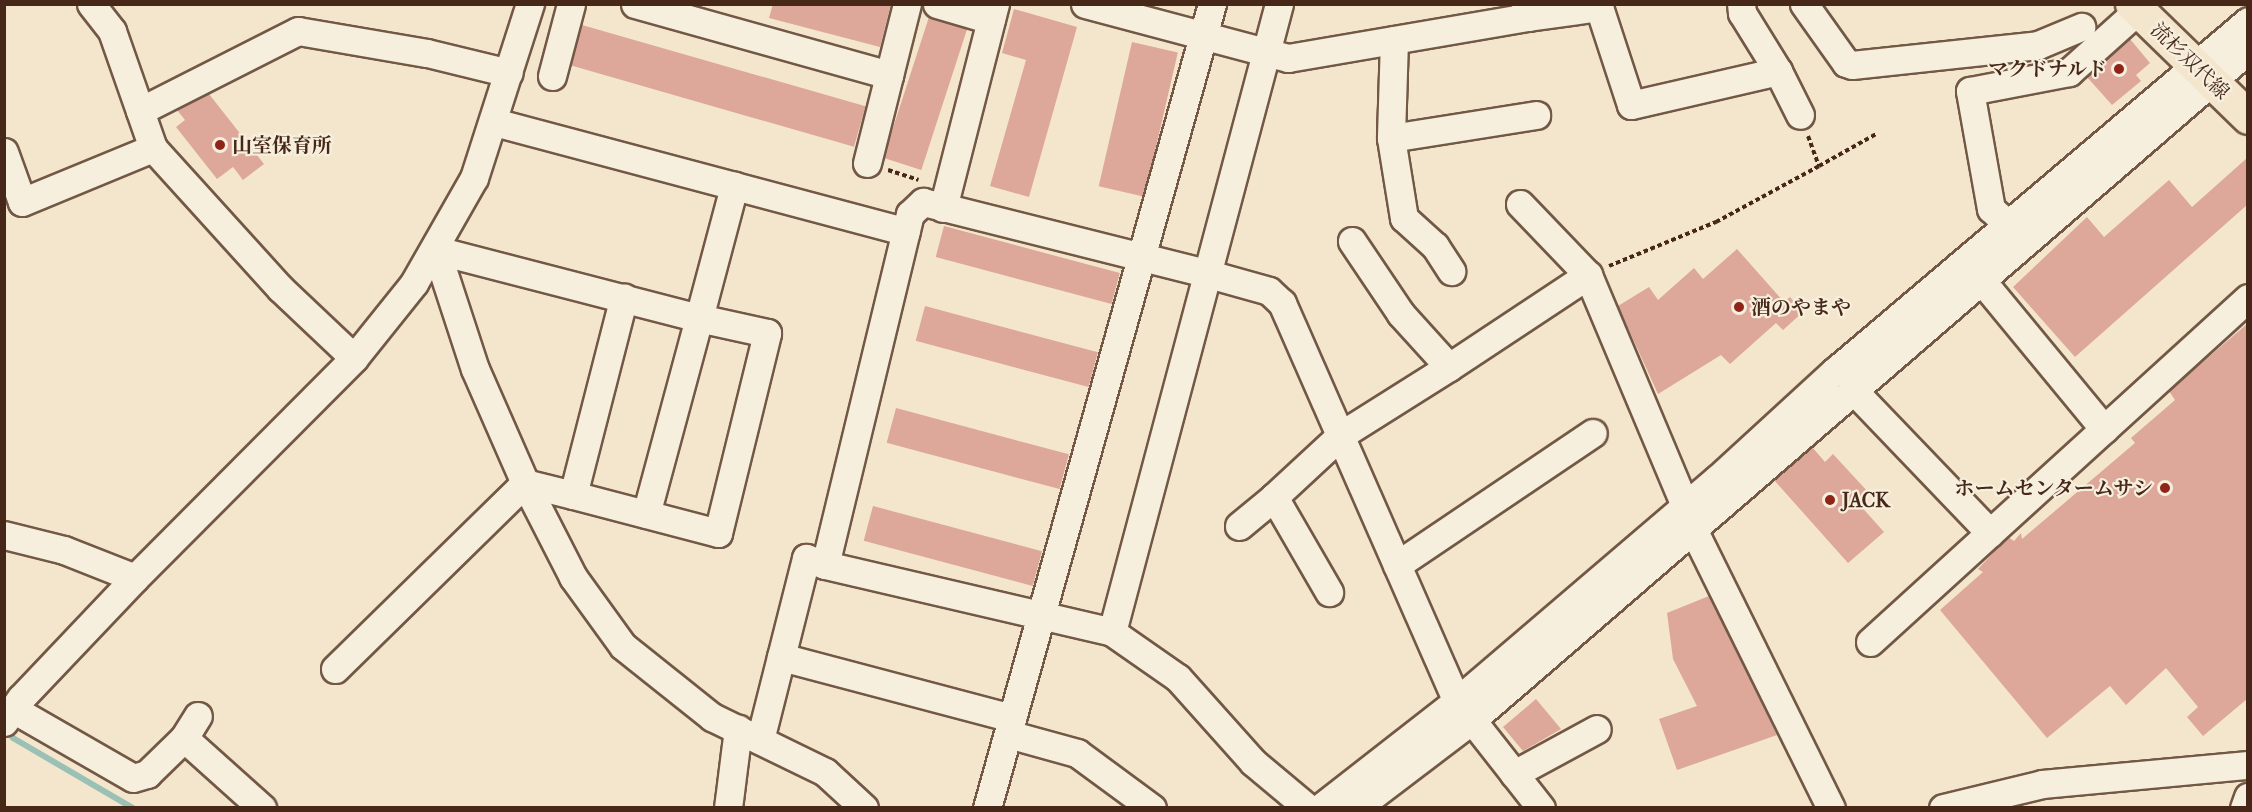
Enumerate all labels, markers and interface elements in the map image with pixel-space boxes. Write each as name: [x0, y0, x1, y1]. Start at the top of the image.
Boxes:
street label: 流杉双代線: [2146, 18, 2234, 104]
place label: マクドナルド: [1987, 57, 2107, 81]
marker: マクドナルド: [2112, 62, 2126, 76]
place label: 山室保育所: [232, 133, 332, 157]
marker: 山室保育所: [213, 138, 227, 152]
place label: 酒のやまや: [1751, 295, 1851, 319]
marker: 酒のやまや: [1732, 300, 1746, 314]
place label: ホームセンタームサシ: [1953, 476, 2153, 500]
marker: ホームセンタームサシ: [2158, 481, 2172, 495]
place label: JACK: [1842, 488, 1890, 512]
marker: JACK: [1823, 493, 1837, 507]

